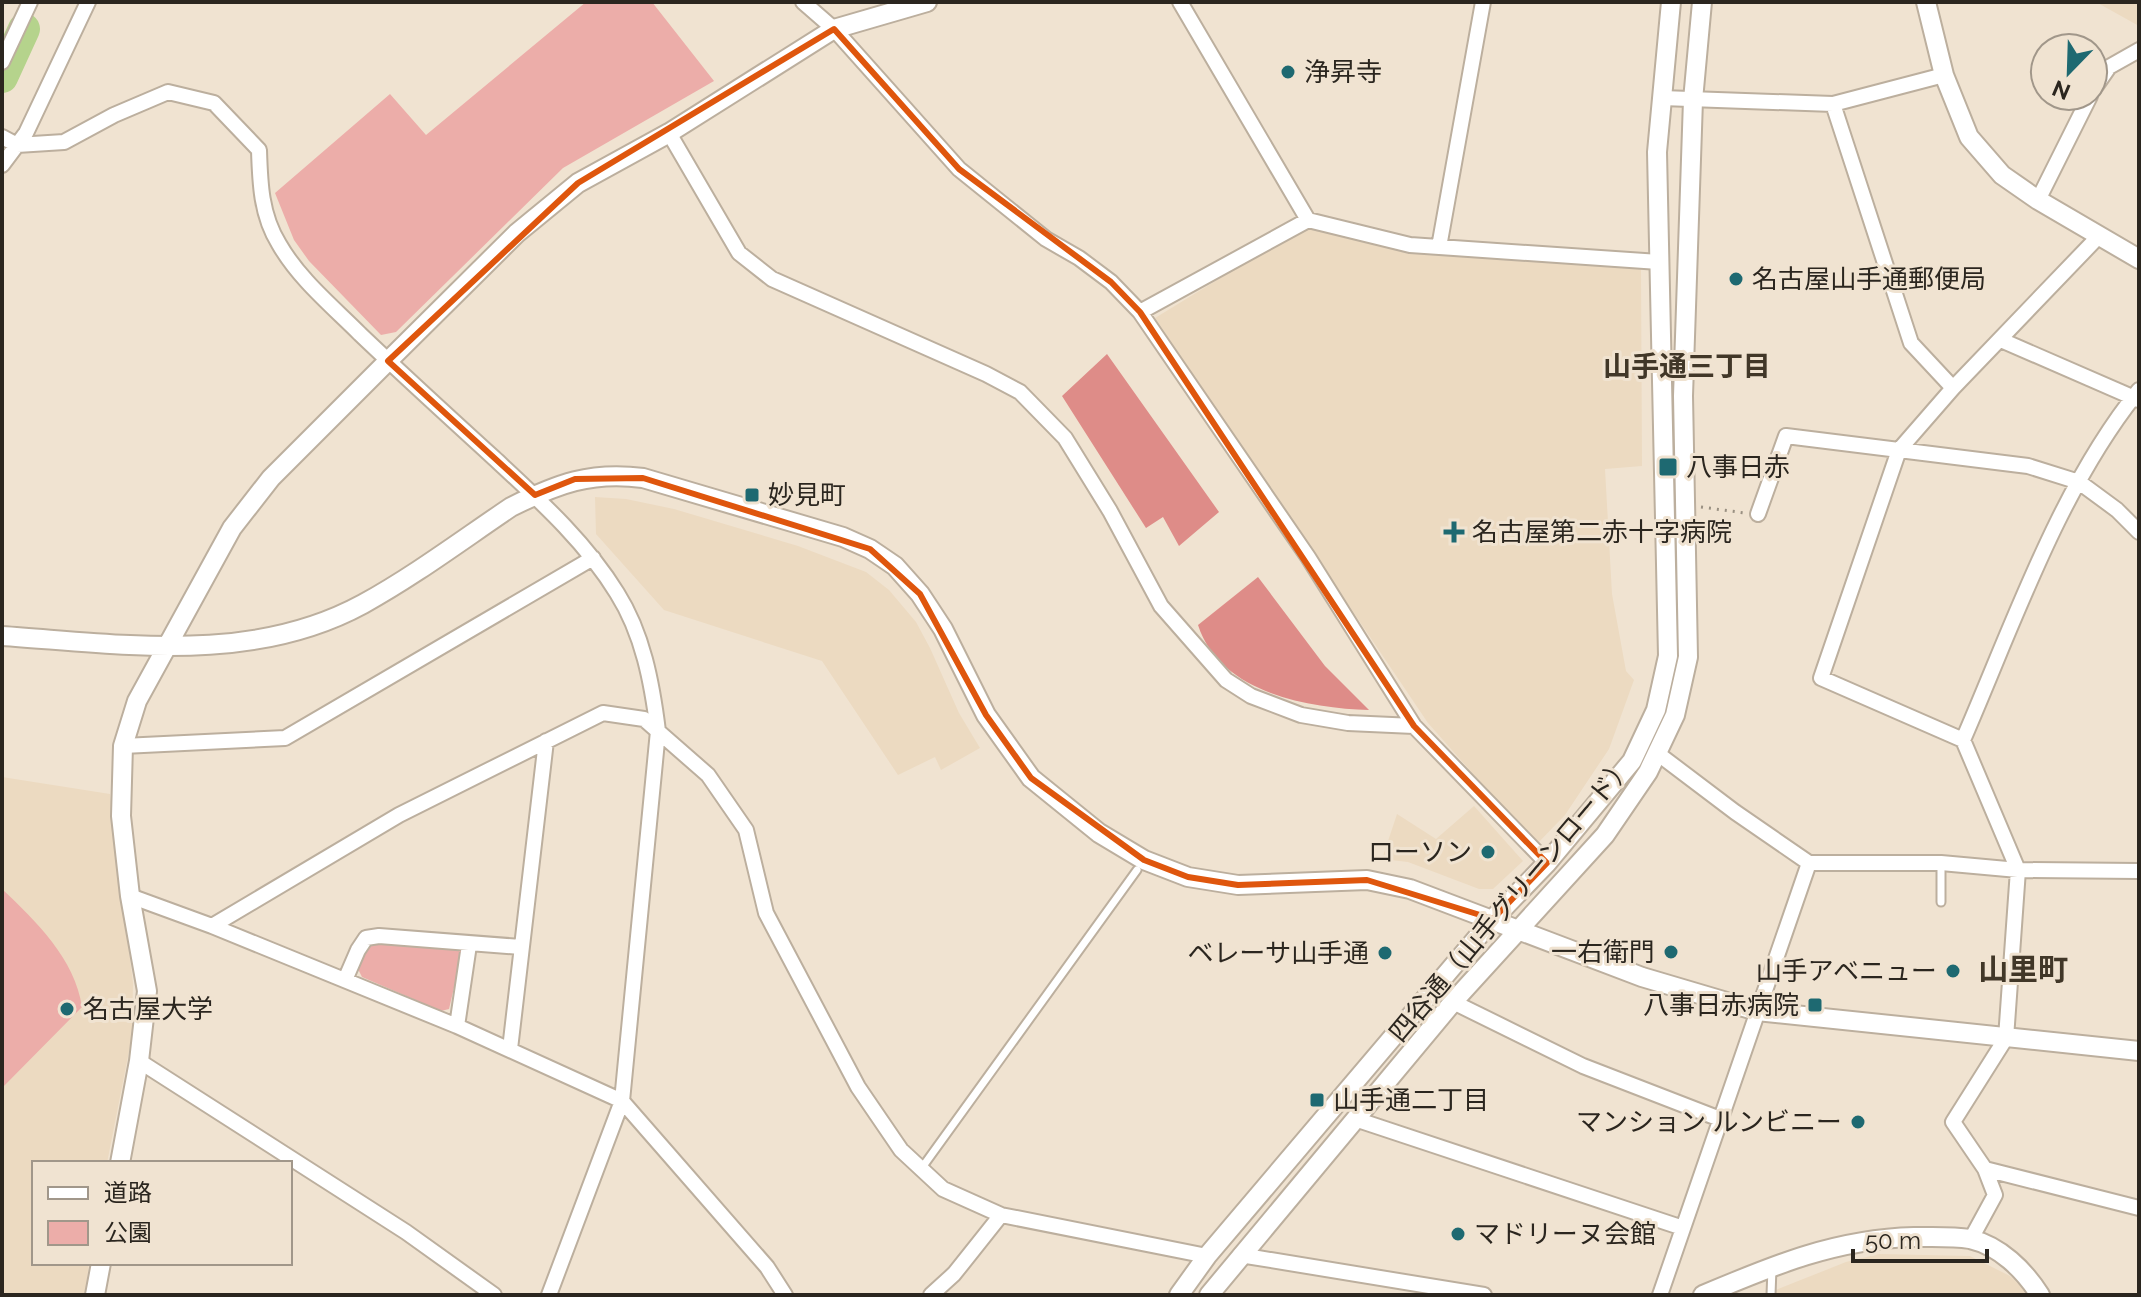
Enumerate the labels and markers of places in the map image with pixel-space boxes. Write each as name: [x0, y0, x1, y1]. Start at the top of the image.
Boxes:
place label: 浄昇寺: [1304, 57, 1382, 87]
marker: 浄昇寺: [1279, 63, 1297, 81]
place label: 名古屋山手通郵便局: [1752, 264, 1986, 294]
marker: 名古屋山手通郵便局: [1727, 270, 1745, 288]
place label: 八事日赤: [1686, 452, 1790, 482]
marker: 八事日赤: [1657, 456, 1679, 478]
place label: 妙見町: [768, 480, 846, 510]
marker: 妙見町: [743, 486, 761, 504]
place label: 名古屋第二赤十字病院: [1472, 517, 1732, 547]
marker: 名古屋第二赤十字病院: [1443, 521, 1465, 543]
place label: ローソン: [1368, 837, 1472, 867]
marker: ローソン: [1479, 843, 1497, 861]
place label: 一右衛門: [1551, 937, 1655, 967]
place label: ベレーサ山手通: [1188, 938, 1369, 968]
marker: 一右衛門: [1662, 943, 1680, 961]
marker: ベレーサ山手通: [1376, 944, 1394, 962]
place label: 山手アベニュー: [1756, 956, 1937, 986]
marker: 山手アベニュー: [1944, 962, 1962, 980]
place label: 八事日赤病院: [1643, 990, 1799, 1020]
place label: 名古屋大学: [83, 994, 213, 1024]
marker: 八事日赤病院: [1806, 996, 1824, 1014]
marker: 名古屋大学: [58, 1000, 76, 1018]
place label: 山手通二丁目: [1333, 1085, 1489, 1115]
marker: 山手通二丁目: [1308, 1091, 1326, 1109]
place label: マンション ルンビニー: [1576, 1107, 1842, 1137]
marker: マンション ルンビニー: [1849, 1113, 1867, 1131]
place label: マドリーヌ会館: [1474, 1219, 1656, 1249]
marker: マドリーヌ会館: [1449, 1225, 1467, 1243]

